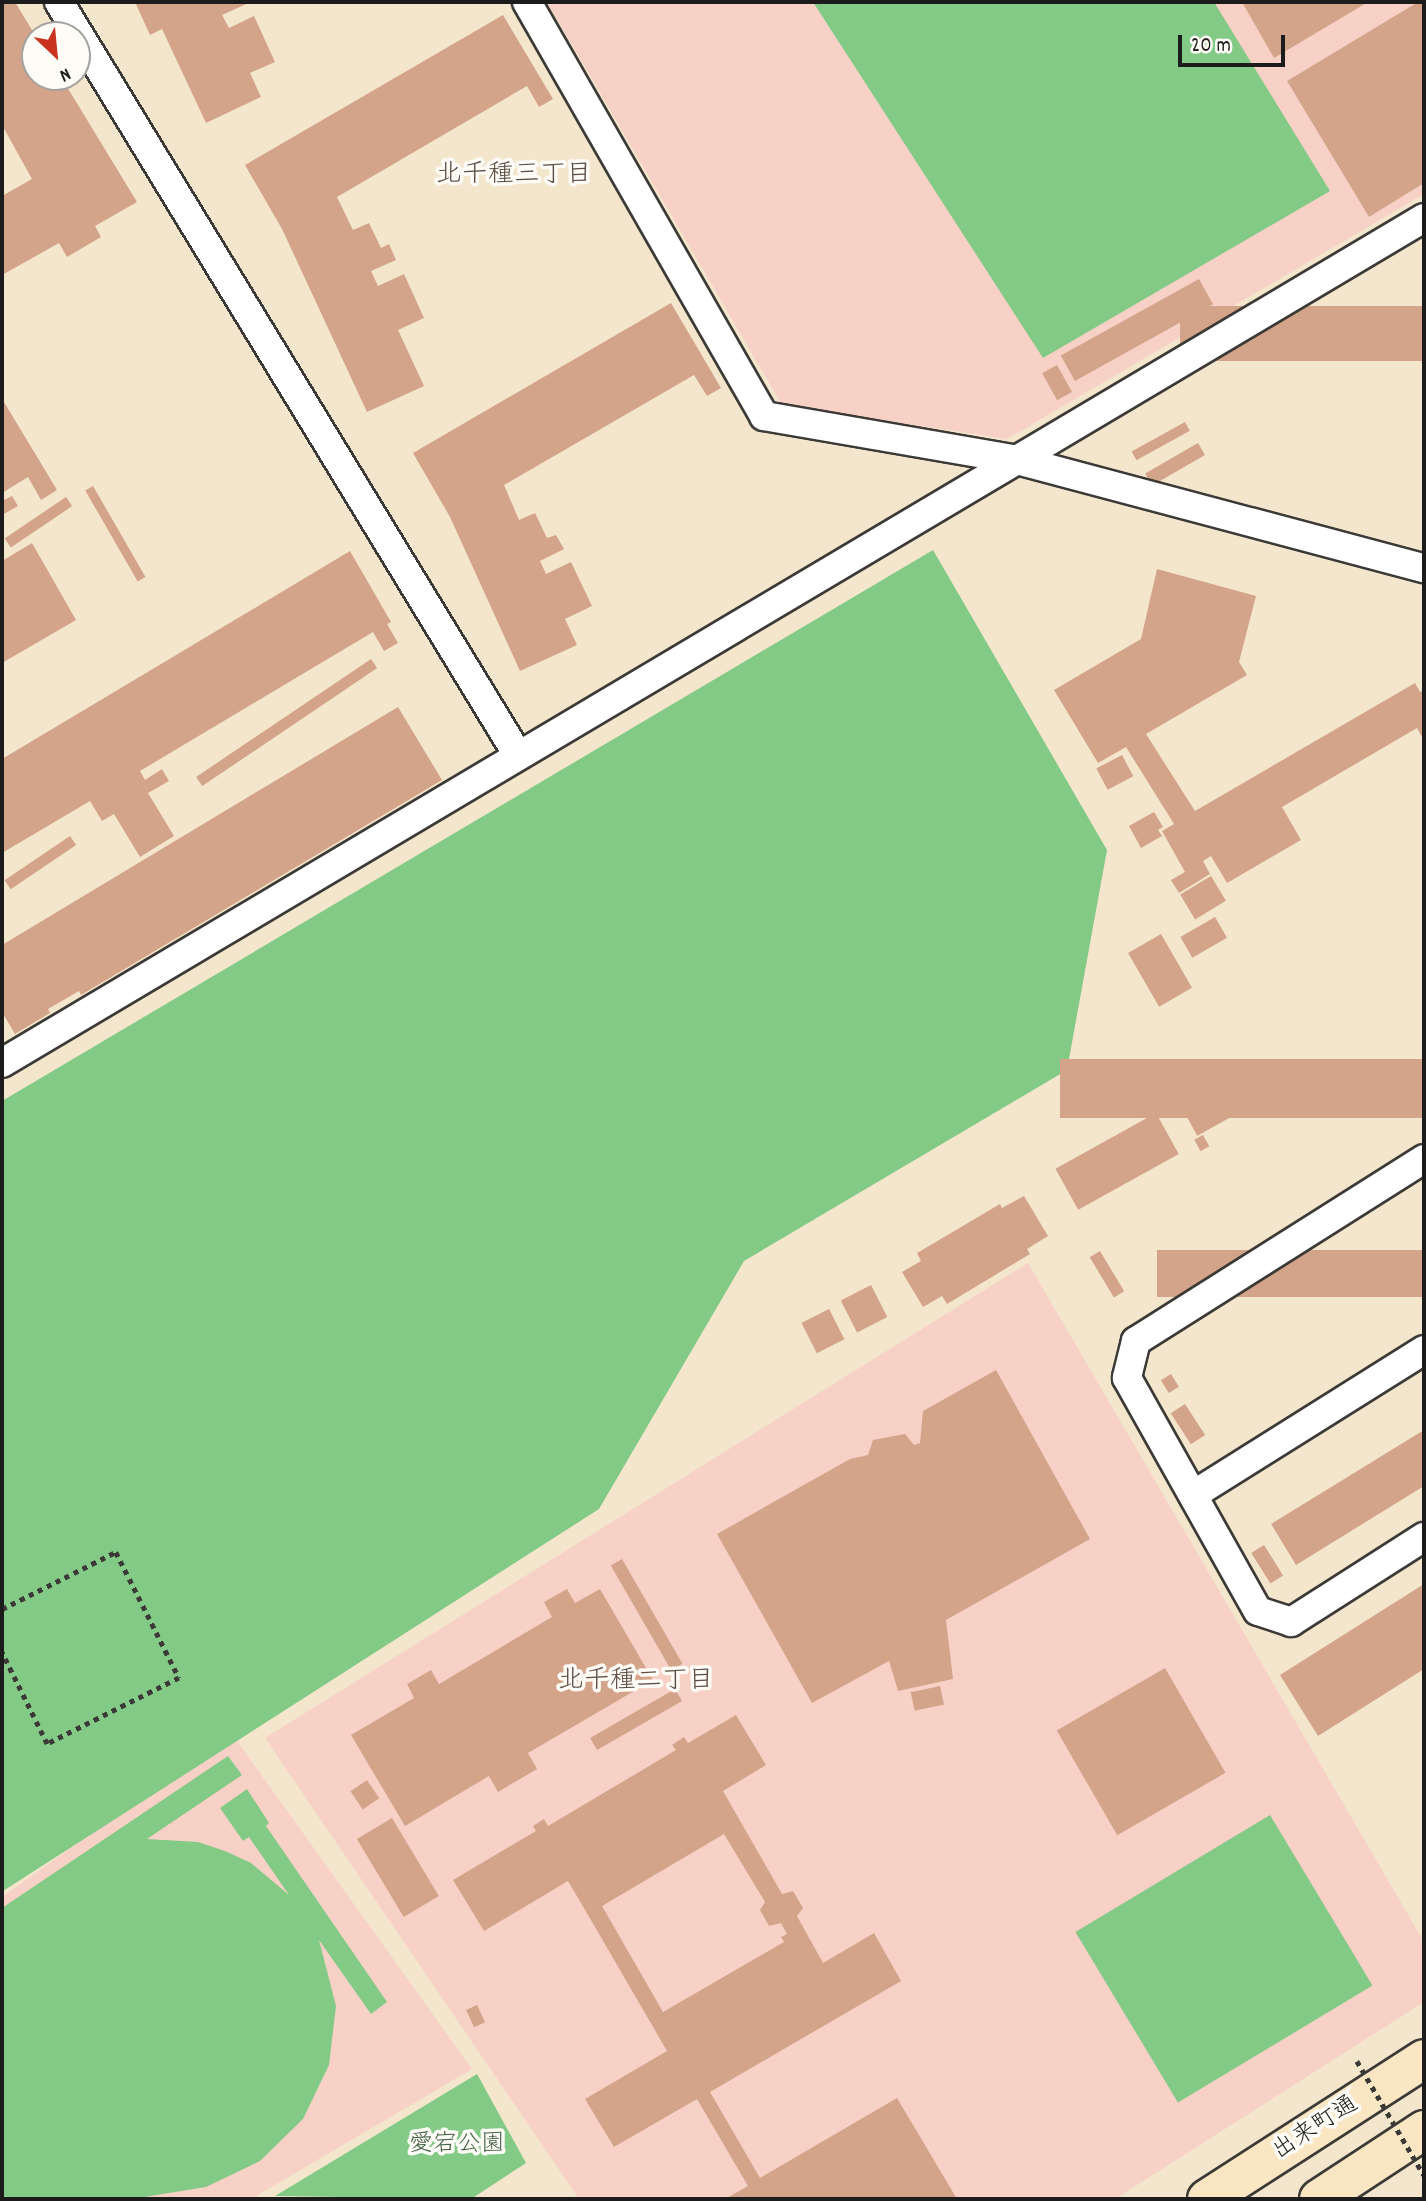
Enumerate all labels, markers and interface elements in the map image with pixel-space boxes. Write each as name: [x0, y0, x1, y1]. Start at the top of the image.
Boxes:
north arrow: [21, 21, 91, 91]
scale bar: [1181, 21, 1288, 65]
text: 20 m: [1191, 32, 1231, 62]
text: N: [54, 59, 75, 88]
district label: 北千種三丁目: [436, 160, 592, 192]
district label: 北千種二丁目: [558, 1666, 714, 1698]
street label: 出来町通: [1268, 2091, 1364, 2167]
park label: 愛宕公園: [409, 2132, 505, 2160]

